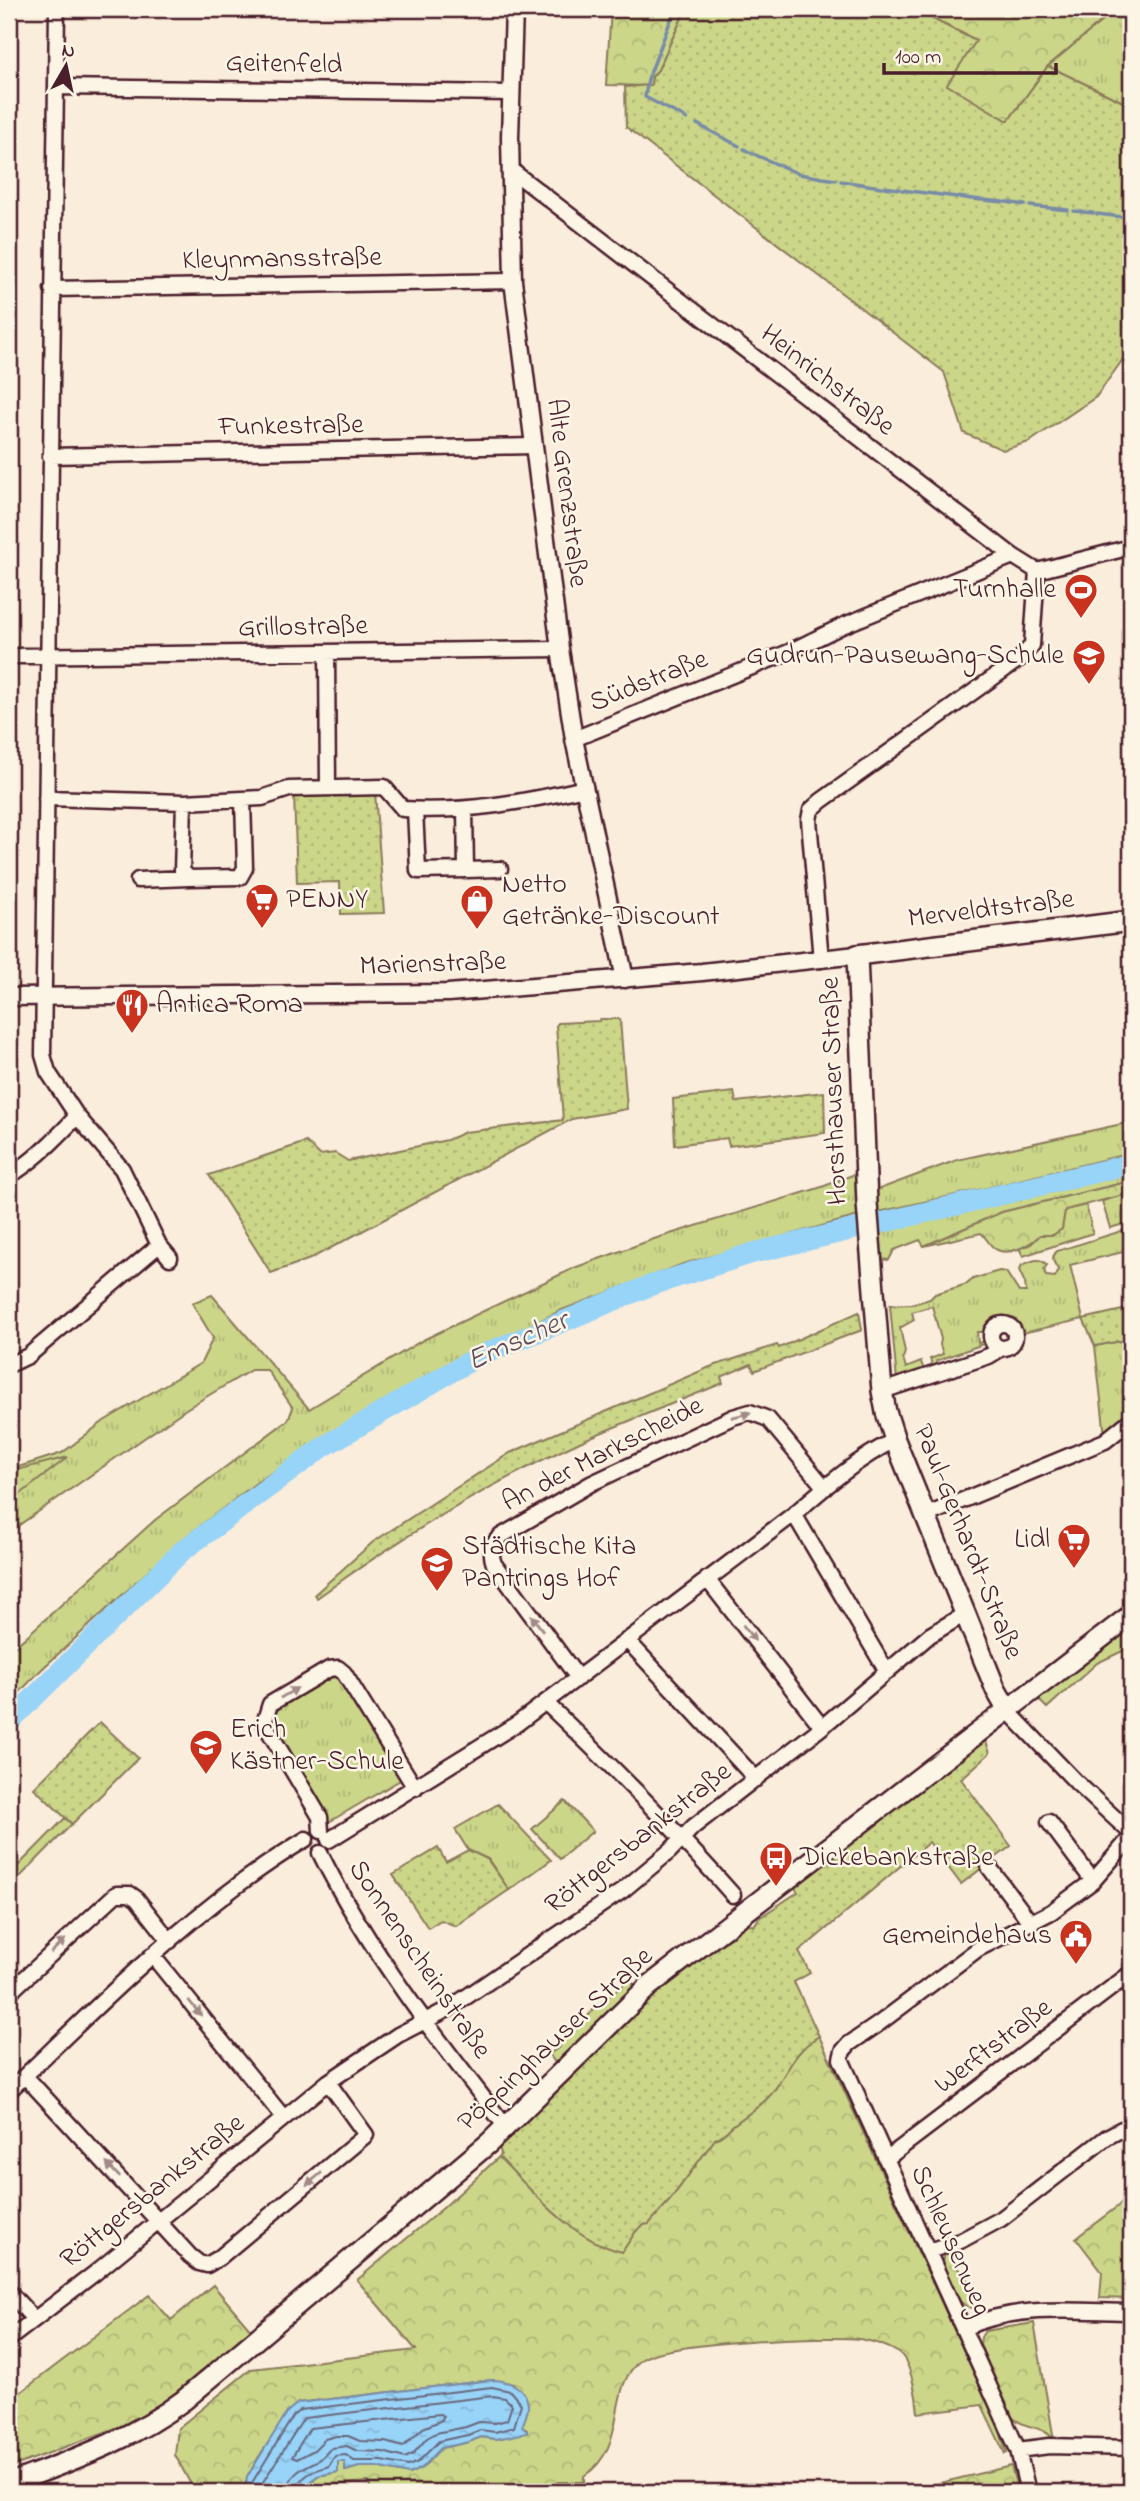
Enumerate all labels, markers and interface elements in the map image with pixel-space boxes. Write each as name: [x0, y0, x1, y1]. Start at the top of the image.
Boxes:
north arrow: [32, 32, 102, 102]
scale bar: [884, 32, 1056, 76]
text: N: [60, 37, 77, 66]
street label: Geitenfeld: [225, 43, 343, 87]
text: 100 m: [895, 43, 941, 73]
street label: Kleynmansstraße: [182, 238, 383, 282]
street label: Heinrichstraße: [751, 315, 904, 447]
street label: Alte Grenzstraße: [534, 396, 598, 590]
street label: Funkestraße: [217, 405, 364, 449]
place label: Turnhalle: [953, 570, 1056, 611]
sports icon: Turnhalle: [1062, 571, 1100, 620]
street label: Grillostraße: [238, 606, 369, 650]
place label: Gudrun-Pausewang-Schule: [746, 636, 1064, 677]
school or university icon: Gudrun-Pausewang-Schule: [1070, 637, 1108, 686]
street label: Südstraße: [584, 640, 715, 724]
place label: Netto Getränke-Discount: [502, 865, 719, 938]
street label: Merveldtstraße: [906, 879, 1077, 941]
place label: PENNY: [286, 880, 368, 921]
supermarket icon: PENNY: [243, 881, 281, 930]
shop icon: Netto Getränke-Discount: [458, 882, 496, 931]
street label: Marienstraße: [359, 942, 508, 988]
street label: Horsthauser Straße: [811, 976, 859, 1206]
place label: Antica Roma: [156, 985, 303, 1026]
restaurant icon: Antica Roma: [113, 986, 151, 1035]
water label: Emscher: [460, 1299, 579, 1384]
street label: An der Markscheide: [495, 1386, 711, 1523]
one-way arrow: [730, 1409, 752, 1420]
street label: Paul-Gerhardt-Straße: [901, 1418, 1033, 1666]
place label: Lidl: [1014, 1520, 1050, 1561]
supermarket icon: Lidl: [1055, 1521, 1093, 1570]
place label: Städtische Kita Pantrings Hof: [462, 1527, 636, 1600]
school or university icon: Städtische Kita Pantrings Hof: [418, 1544, 456, 1593]
one-way arrow: [531, 1614, 545, 1632]
one-way arrow: [741, 1624, 755, 1642]
one-way arrow: [280, 1687, 299, 1699]
place label: Erich Kästner-Schule: [230, 1710, 404, 1783]
school or university icon: Erich Kästner-Schule: [187, 1727, 225, 1776]
street label: Röttgersbankstraße: [537, 1753, 742, 1925]
place label: Dickebankstraße: [799, 1838, 994, 1879]
bus stop icon: Dickebankstraße: [757, 1839, 795, 1888]
street label: Sonnenscheinstraße: [337, 1852, 501, 2068]
place label: Gemeindehaus: [882, 1916, 1052, 1957]
public building icon: Gemeindehaus: [1057, 1917, 1095, 1966]
one-way arrow: [49, 1938, 66, 1954]
street label: Pöppinghauser Straße: [449, 1938, 664, 2142]
street label: Werftstraße: [926, 1989, 1062, 2105]
one-way arrow: [187, 1999, 202, 2017]
street label: Röttgersbankstraße: [52, 2104, 255, 2280]
street label: Schleusenweg: [899, 2159, 1001, 2323]
one-way arrow: [105, 2162, 121, 2179]
one-way arrow: [305, 2171, 322, 2186]

